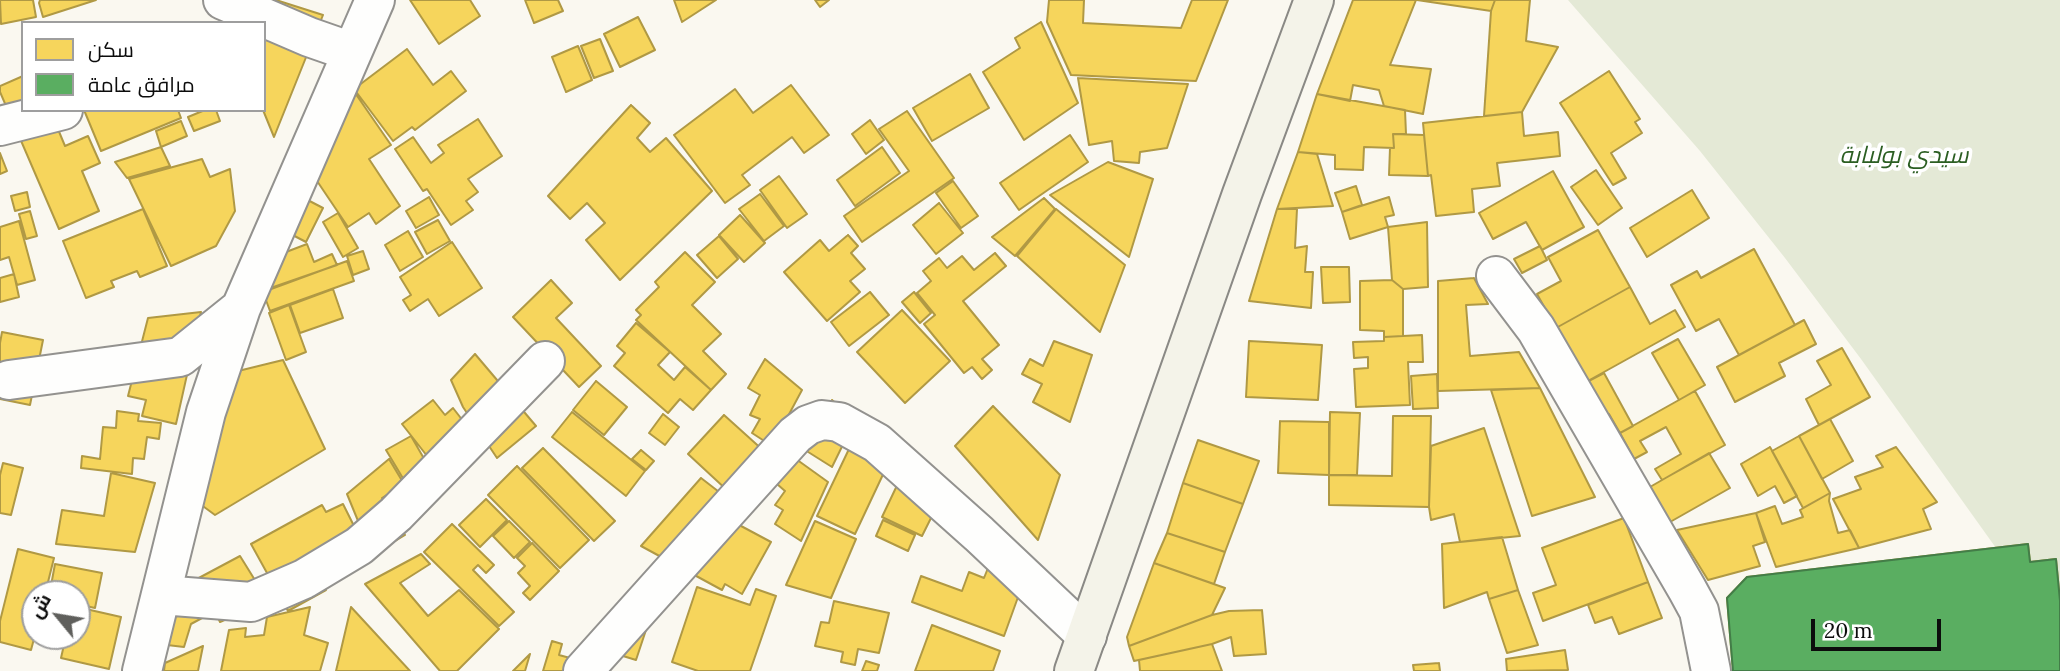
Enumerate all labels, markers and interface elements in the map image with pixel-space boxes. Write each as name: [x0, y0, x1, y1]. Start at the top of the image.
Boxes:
legend: [21, 21, 266, 112]
text: سكن: [88, 36, 134, 63]
text: مرافق عامة: [88, 71, 195, 98]
park label: سيدي بولبابة: [1840, 142, 1968, 170]
north arrow: [21, 580, 91, 650]
text: ش: [23, 589, 56, 622]
scale bar: [1815, 604, 1944, 648]
text: 20 m: [1824, 617, 1873, 644]

